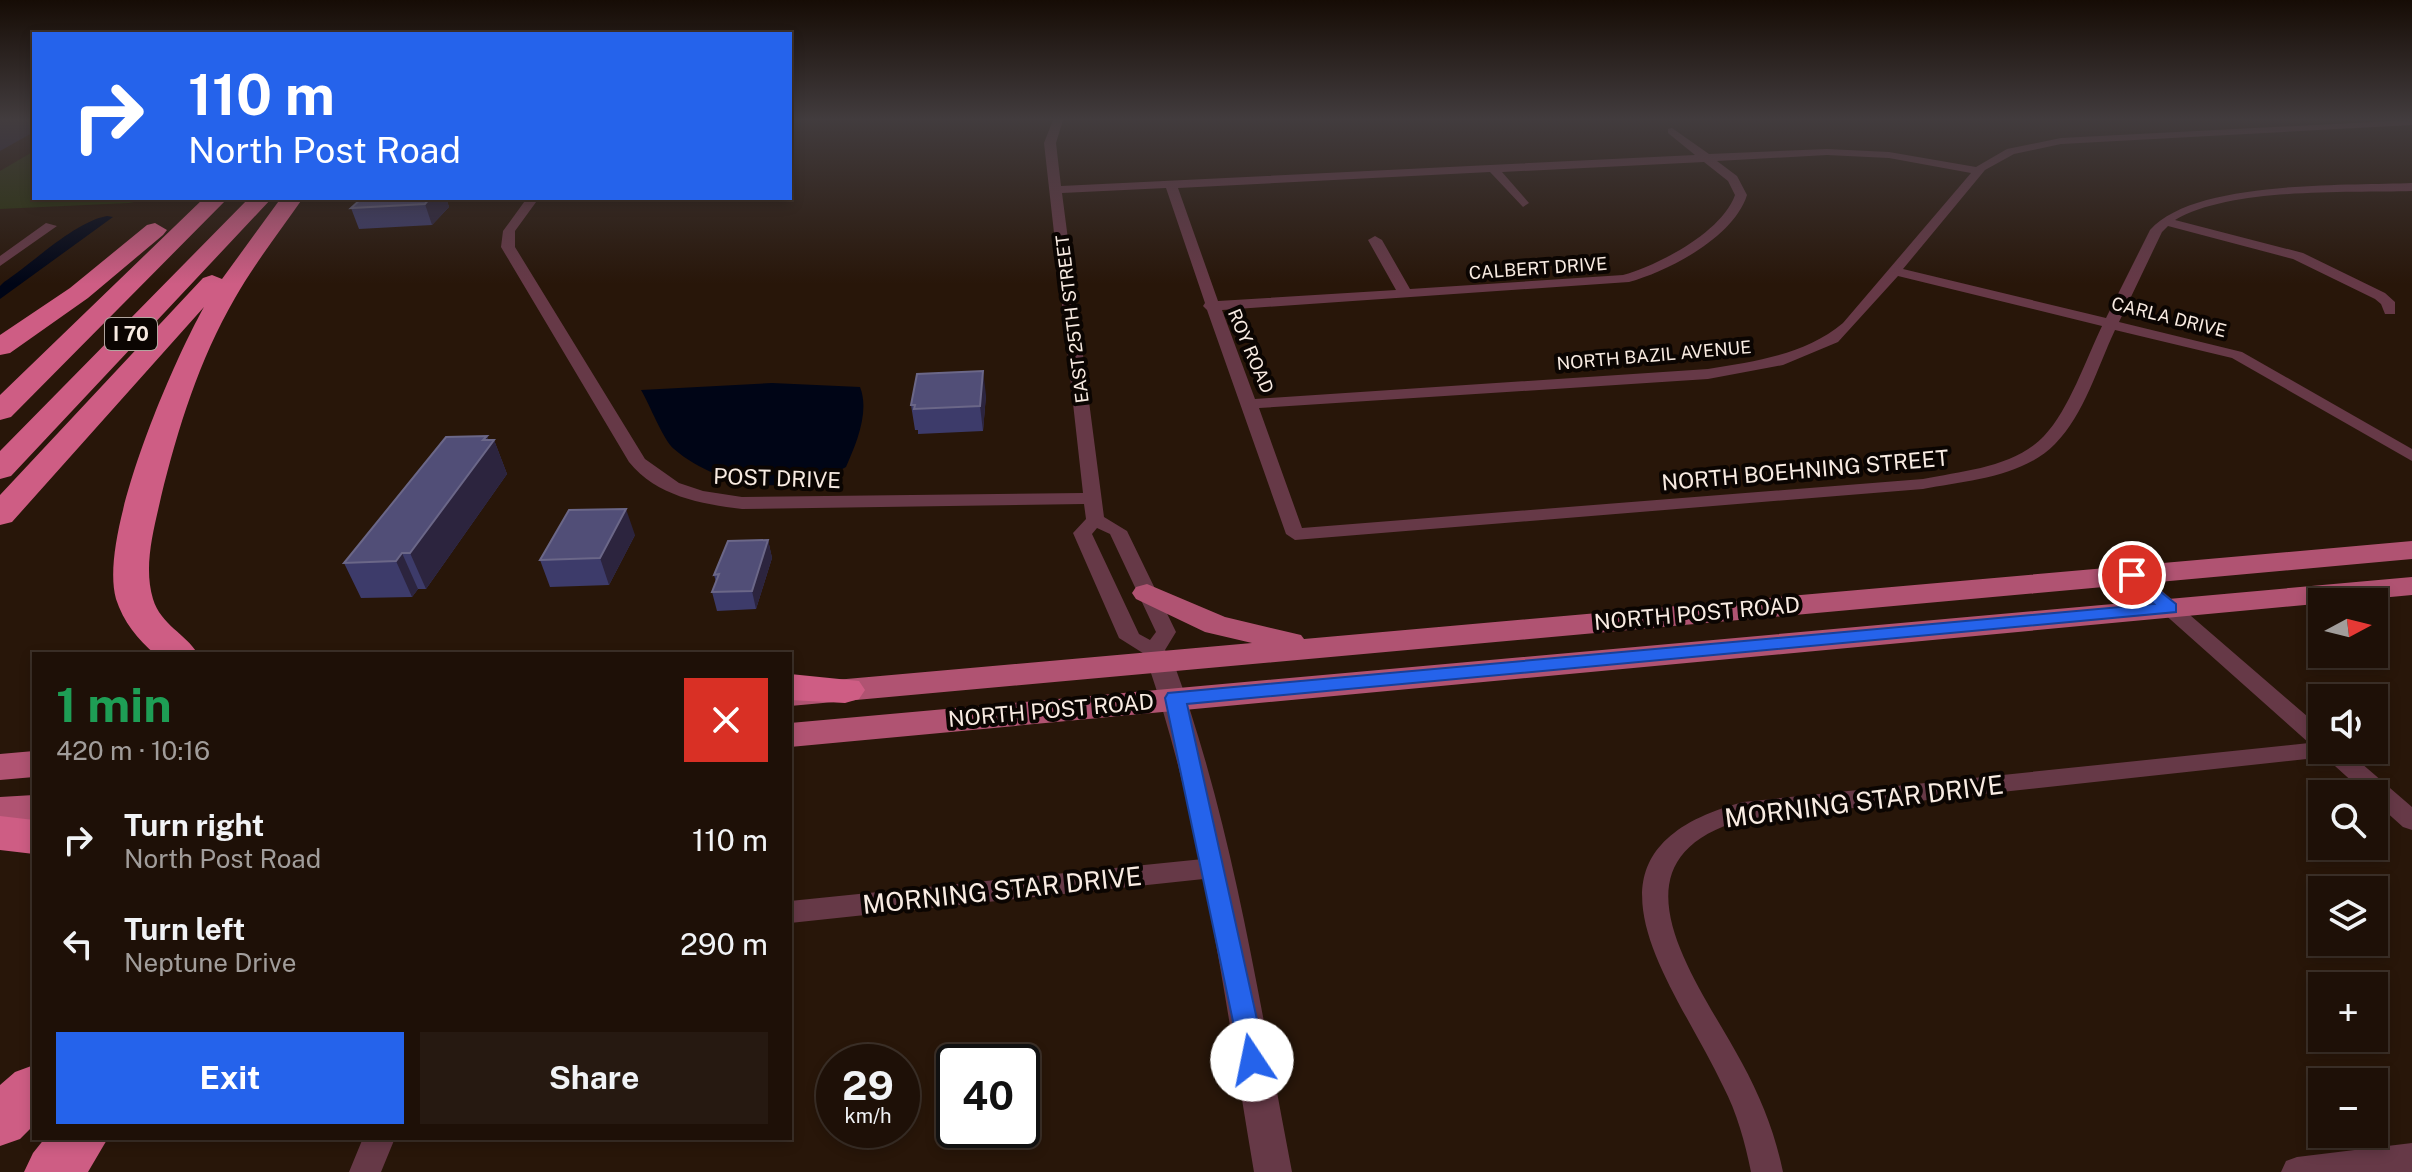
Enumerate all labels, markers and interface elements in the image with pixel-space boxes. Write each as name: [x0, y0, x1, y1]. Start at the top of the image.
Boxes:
text: 110 m: [188, 62, 335, 128]
icon: right: [56, 64, 160, 168]
text: North Post Road: [188, 129, 461, 171]
street label: EAST 25TH STREET: [1051, 233, 1093, 404]
street label: CALBERT DRIVE: [1468, 253, 1608, 283]
street label: CARLA DRIVE: [2109, 293, 2229, 341]
street label: ROY ROAD: [1224, 306, 1278, 396]
road number: I 70: [105, 318, 157, 350]
street label: NORTH BAZIL AVENUE: [1556, 336, 1752, 374]
street label: NORTH BOEHNING STREET: [1660, 444, 1950, 496]
street label: POST DRIVE: [713, 463, 841, 493]
pin: [2098, 541, 2166, 609]
icon: arrive: [2110, 553, 2154, 597]
north arrow: [2308, 588, 2388, 668]
map controls: [2308, 588, 2388, 1148]
street label: NORTH POST ROAD: [1593, 591, 1801, 635]
text: 1 min: [56, 676, 172, 733]
button: close: [684, 678, 768, 762]
button: sound: [2308, 684, 2388, 764]
street label: NORTH POST ROAD: [947, 688, 1155, 732]
text: 420 m · 10:16: [56, 735, 210, 766]
street label: MORNING STAR DRIVE: [1723, 769, 2005, 833]
button: search: [2308, 780, 2388, 860]
text: Turn right: [124, 807, 264, 843]
icon: right: [56, 818, 100, 862]
text: 110 m: [692, 822, 768, 858]
text: North Post Road: [124, 843, 321, 874]
street label: MORNING STAR DRIVE: [861, 860, 1143, 920]
button: layers: [2308, 876, 2388, 956]
text: Turn left: [124, 911, 245, 947]
icon: left: [56, 922, 100, 966]
text: 290 m: [680, 926, 768, 962]
text: Neptune Drive: [124, 947, 296, 978]
button: +: [2308, 972, 2388, 1052]
position arrow: [1210, 1018, 1294, 1102]
button: Exit: [56, 1032, 404, 1124]
button: Share: [420, 1032, 768, 1124]
speed limit sign: 40: [936, 1044, 1040, 1148]
text: 29: [842, 1062, 894, 1109]
button: −: [2308, 1068, 2388, 1148]
text: km/h: [844, 1104, 892, 1128]

